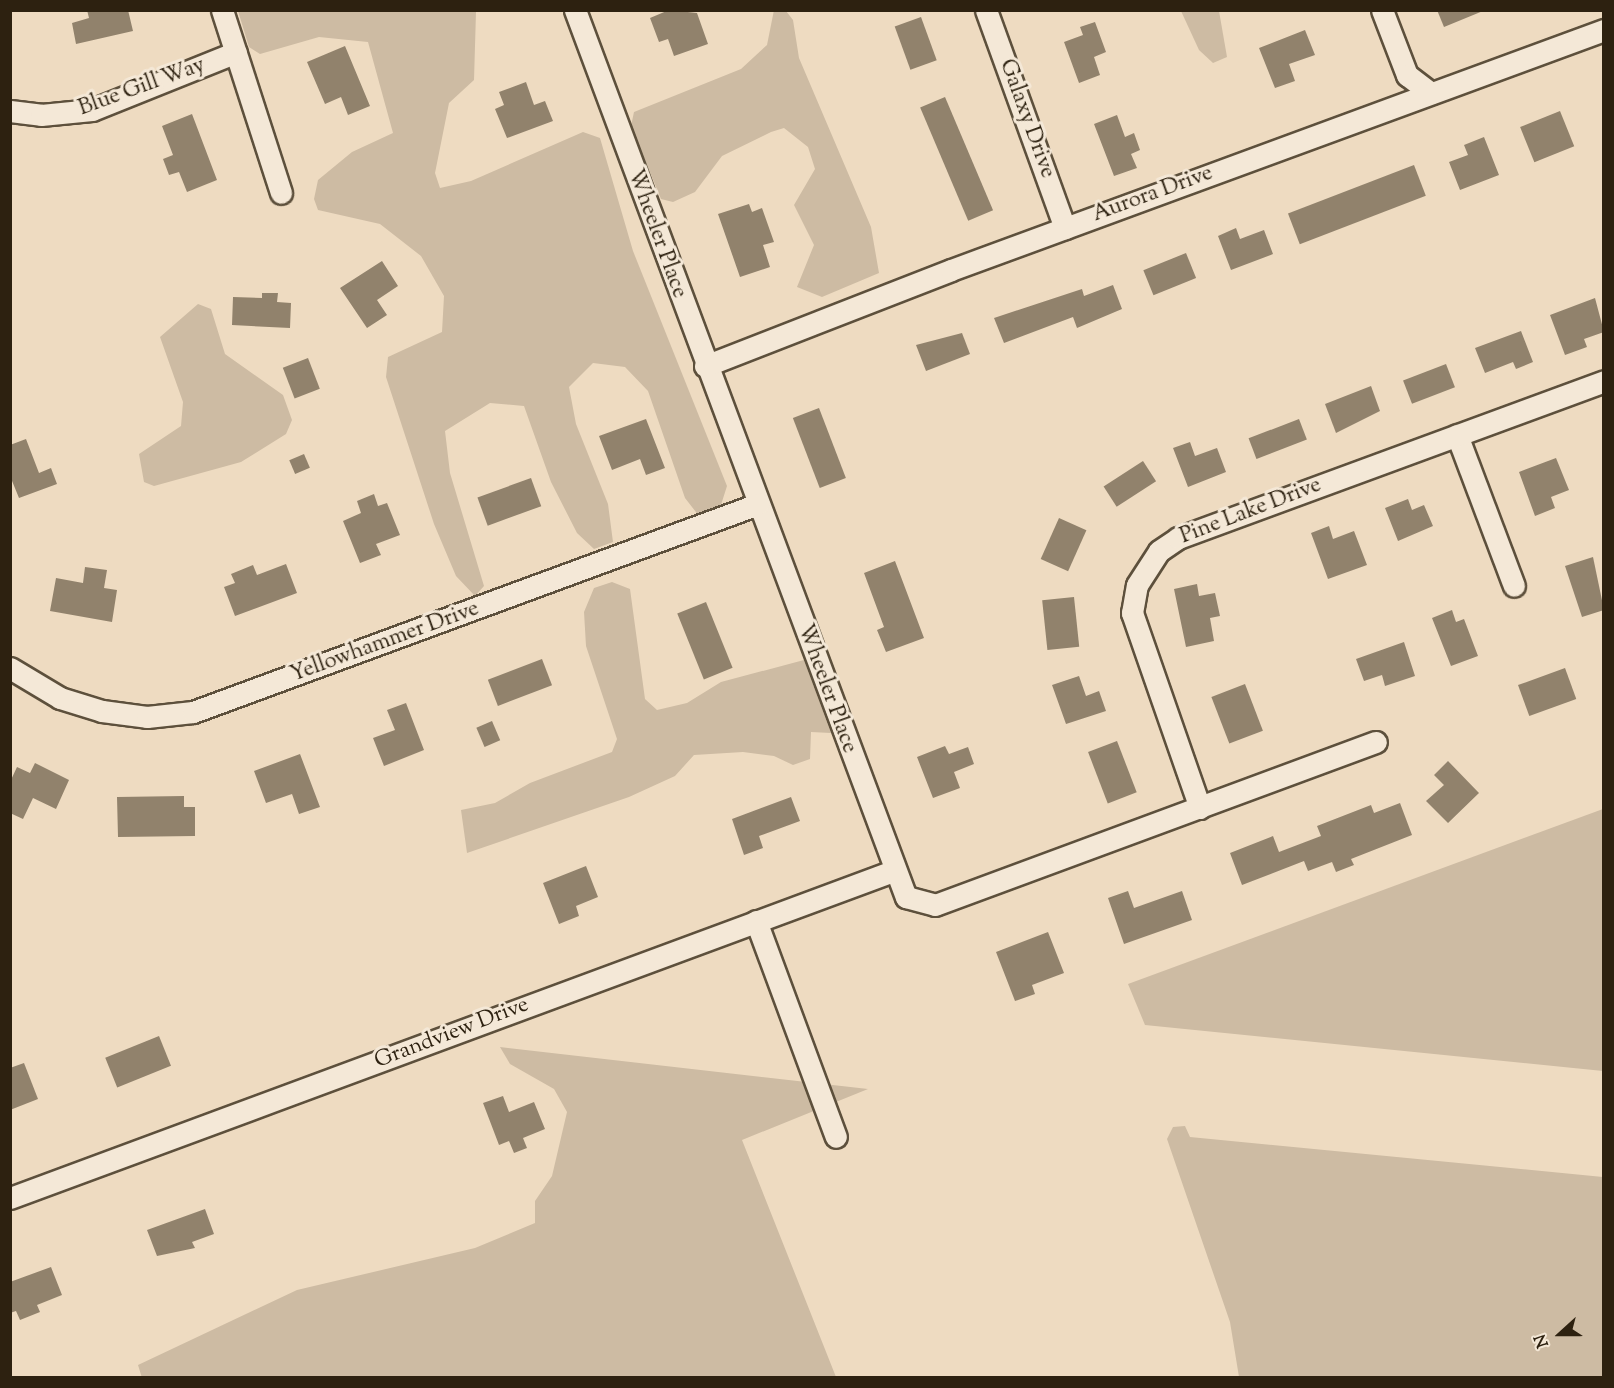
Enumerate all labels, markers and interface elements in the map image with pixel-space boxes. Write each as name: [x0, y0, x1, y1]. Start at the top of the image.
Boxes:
street label: Blue Gill Way: [75, 53, 209, 123]
street label: Galaxy Drive: [992, 56, 1060, 182]
street label: Aurora Drive: [1089, 161, 1217, 229]
street label: Wheeler Place: [620, 166, 692, 302]
street label: Pine Lake Drive: [1177, 473, 1325, 551]
street label: Yellowhammer Drive: [287, 597, 483, 689]
street label: Wheeler Place: [790, 621, 862, 757]
street label: Grandview Drive: [371, 992, 533, 1076]
north arrow: [1530, 1304, 1590, 1364]
text: N: [1530, 1331, 1556, 1351]

